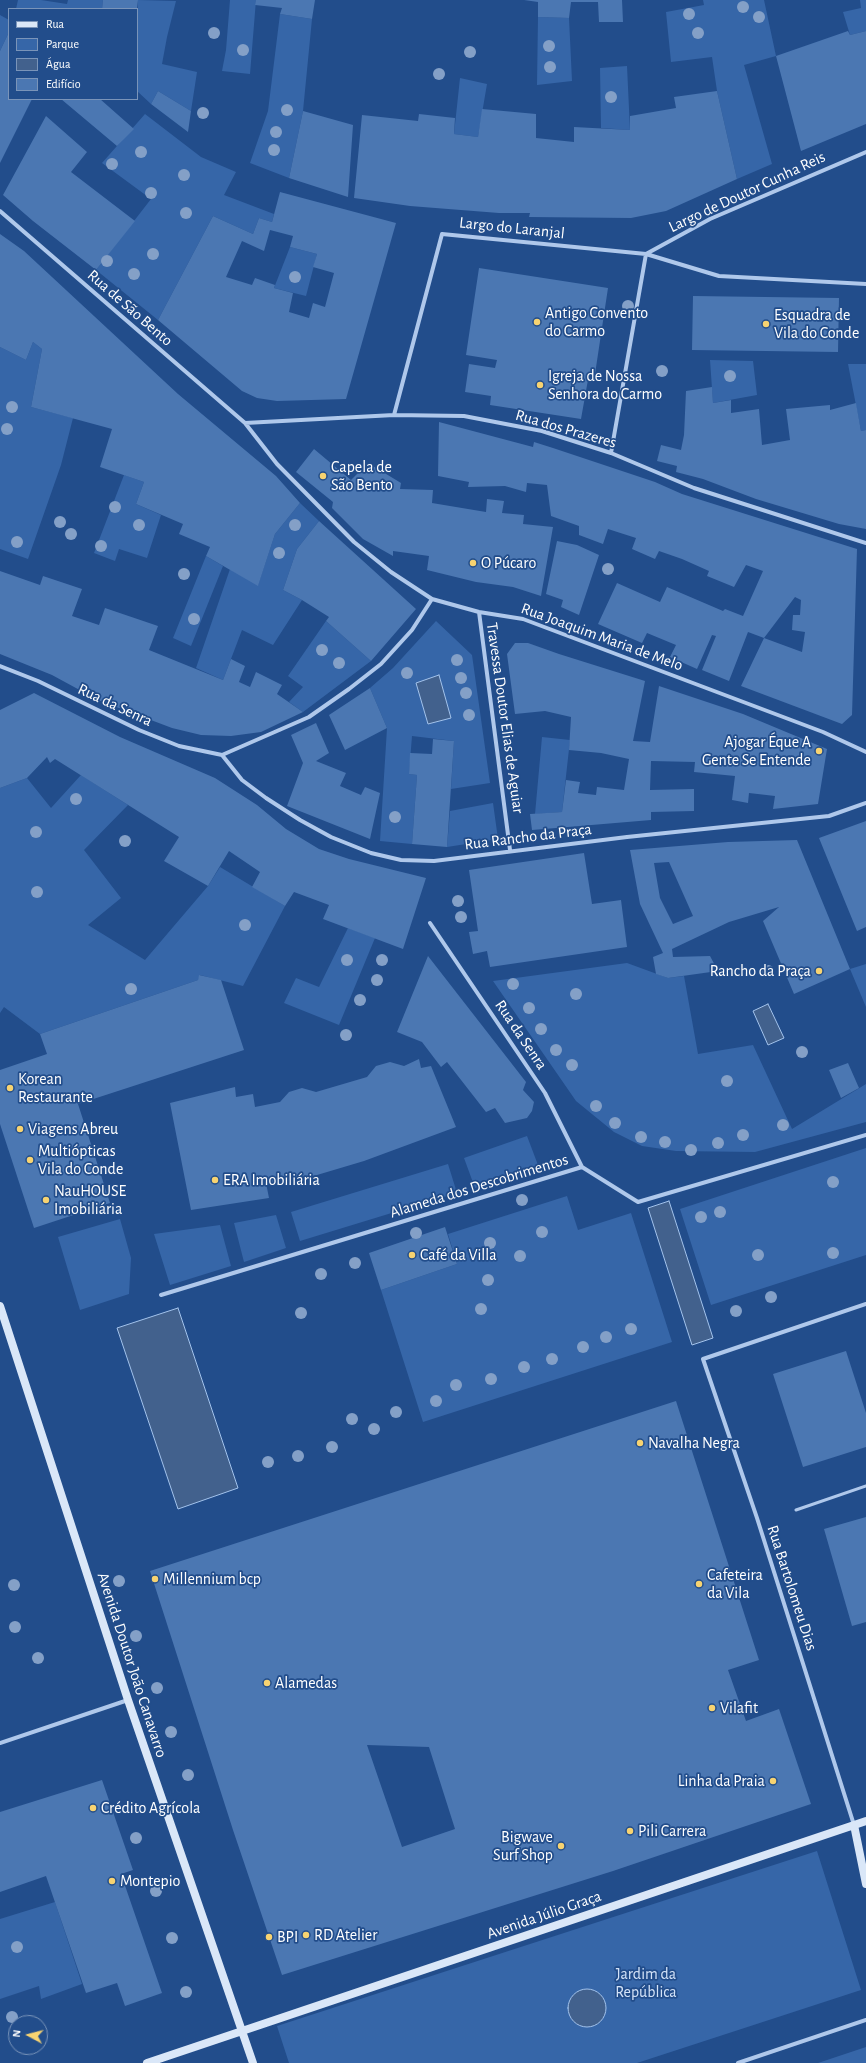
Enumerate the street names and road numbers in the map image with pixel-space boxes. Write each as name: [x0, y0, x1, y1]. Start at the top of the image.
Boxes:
street label: Largo de Doutor Cunha Reis: [666, 147, 828, 237]
street label: Largo do Laranjal: [458, 213, 566, 243]
street label: Rua de São Bento: [83, 266, 177, 350]
street label: Rua dos Prazeres: [513, 405, 619, 453]
street label: Rua Joaquim Maria de Melo: [518, 599, 686, 675]
street label: Travessa Doutor Elias de Aguiar: [482, 621, 528, 815]
street label: Rua da Senra: [75, 679, 155, 731]
street label: Rua Rancho da Praça: [463, 820, 593, 854]
street label: Rua da Senra: [491, 996, 551, 1074]
street label: Alameda dos Descobrimentos: [388, 1150, 570, 1222]
street label: Rua Bartolomeu Dias: [763, 1523, 821, 1653]
street label: Avenida Doutor João Canavarro: [93, 1570, 171, 1760]
street label: Avenida Júlio Graça: [484, 1886, 604, 1944]

